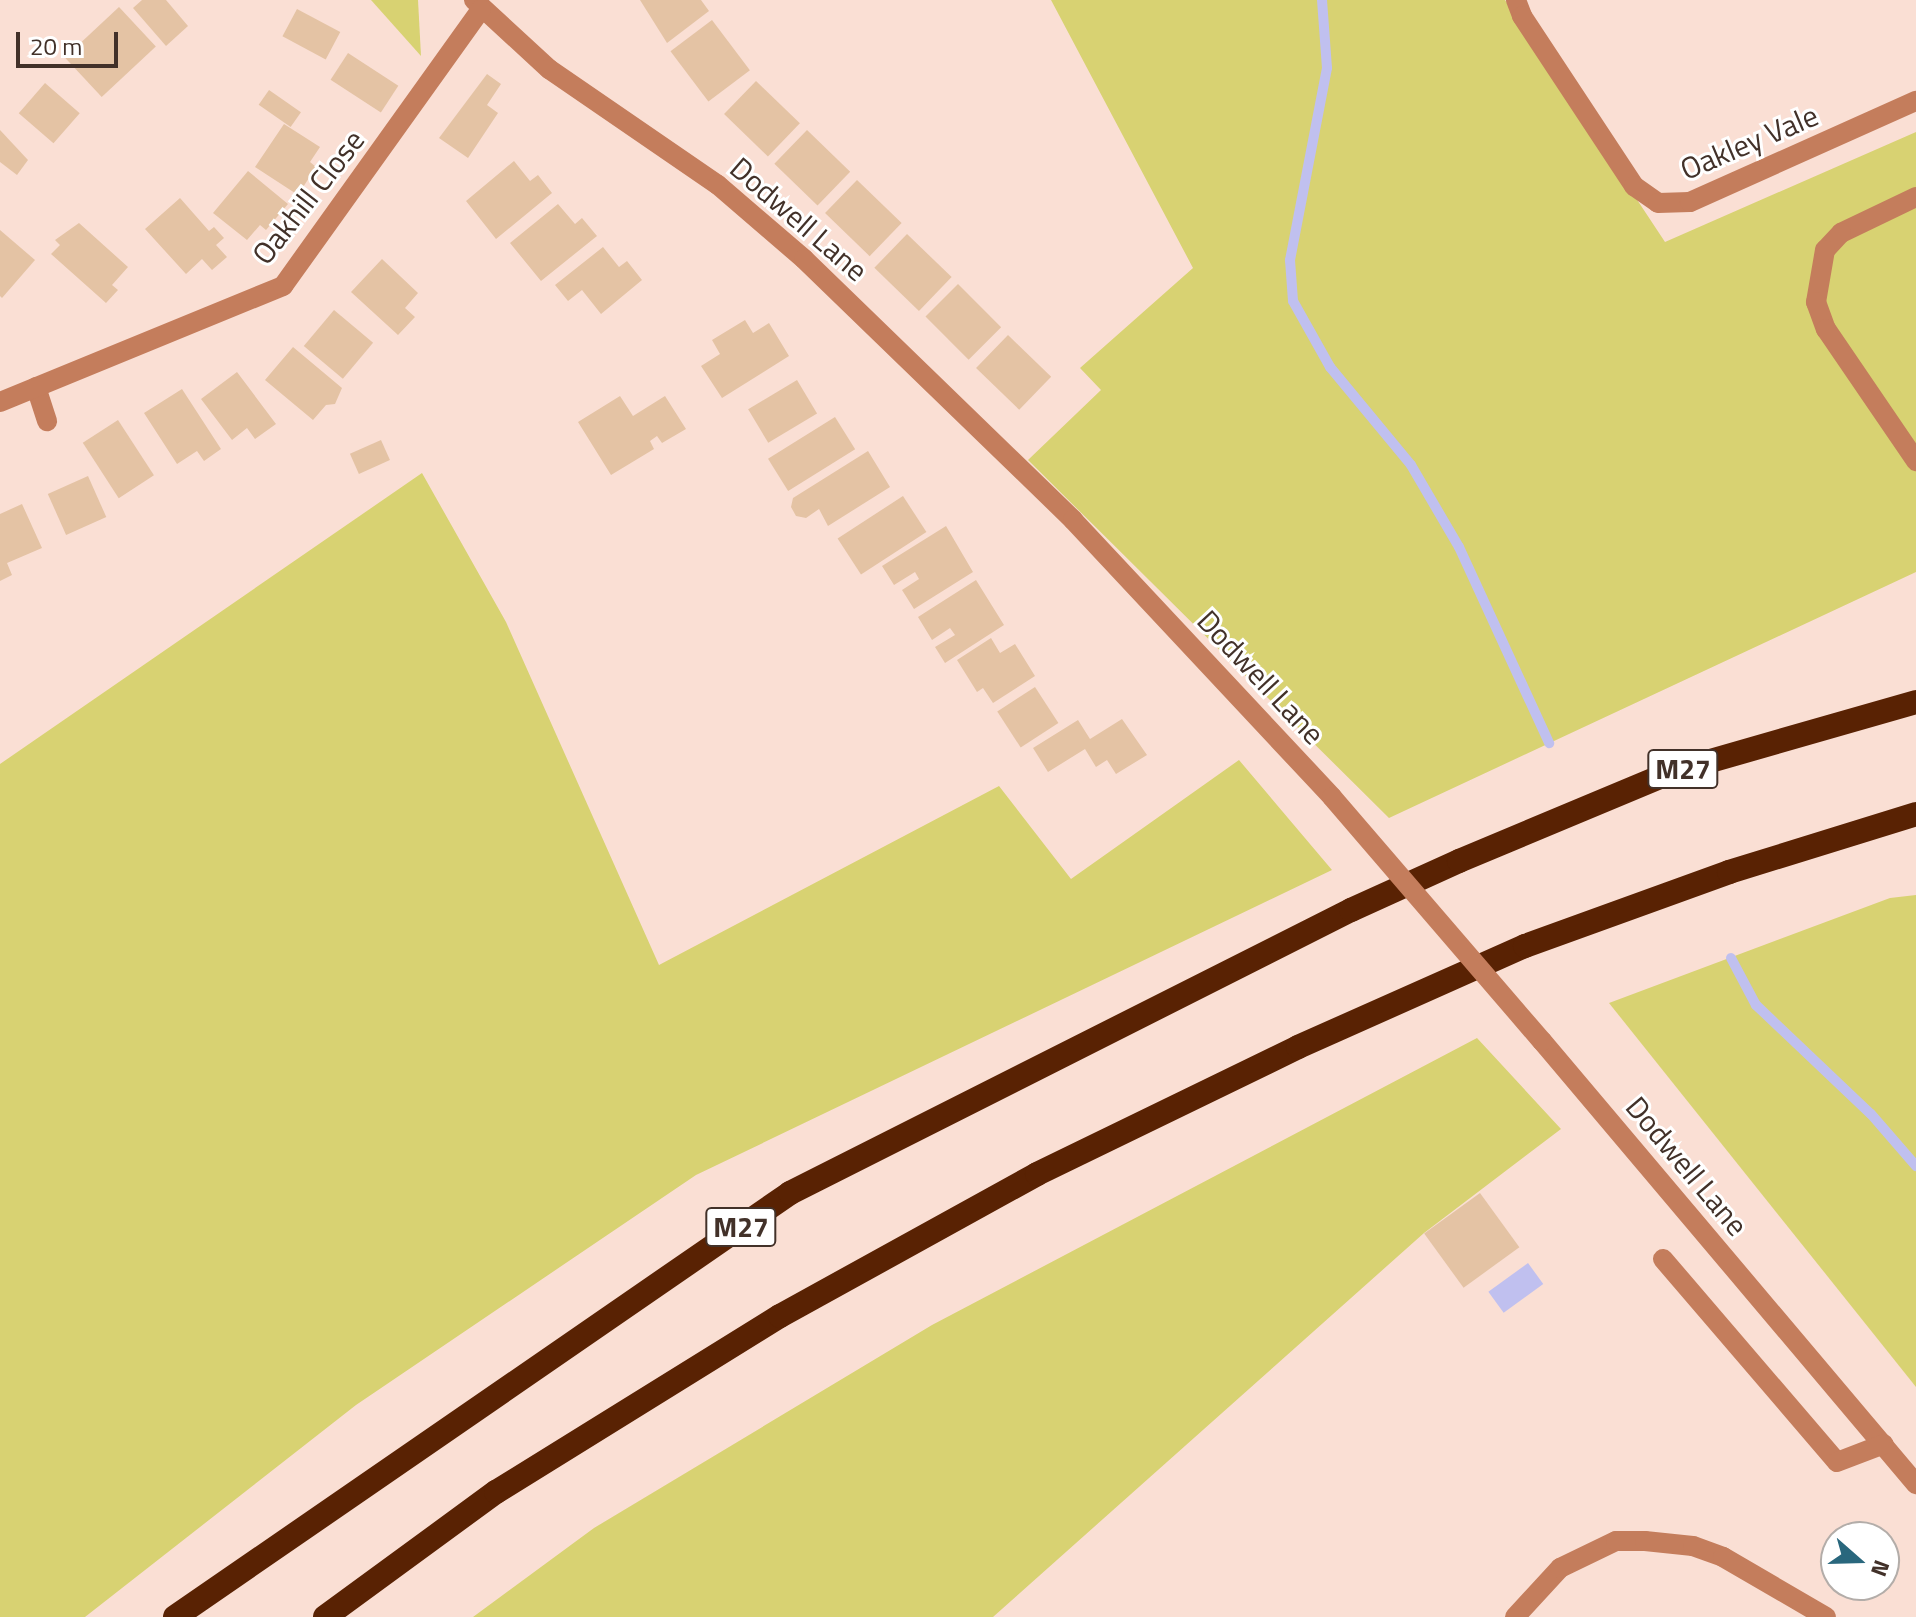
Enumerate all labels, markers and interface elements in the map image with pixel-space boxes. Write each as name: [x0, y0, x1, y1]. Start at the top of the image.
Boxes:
scale bar: [20, 16, 122, 66]
text: 20 m: [30, 28, 82, 64]
street label: Oakley Vale: [1675, 97, 1823, 187]
street label: Oakhill Close: [244, 123, 372, 271]
street label: Dodwell Lane: [723, 150, 875, 288]
street label: Dodwell Lane: [1190, 603, 1332, 751]
road number: M27: [1647, 745, 1719, 793]
street label: Dodwell Lane: [1619, 1089, 1755, 1243]
road number: M27: [705, 1203, 777, 1251]
north arrow: [1820, 1521, 1900, 1601]
text: N: [1862, 1556, 1899, 1582]

